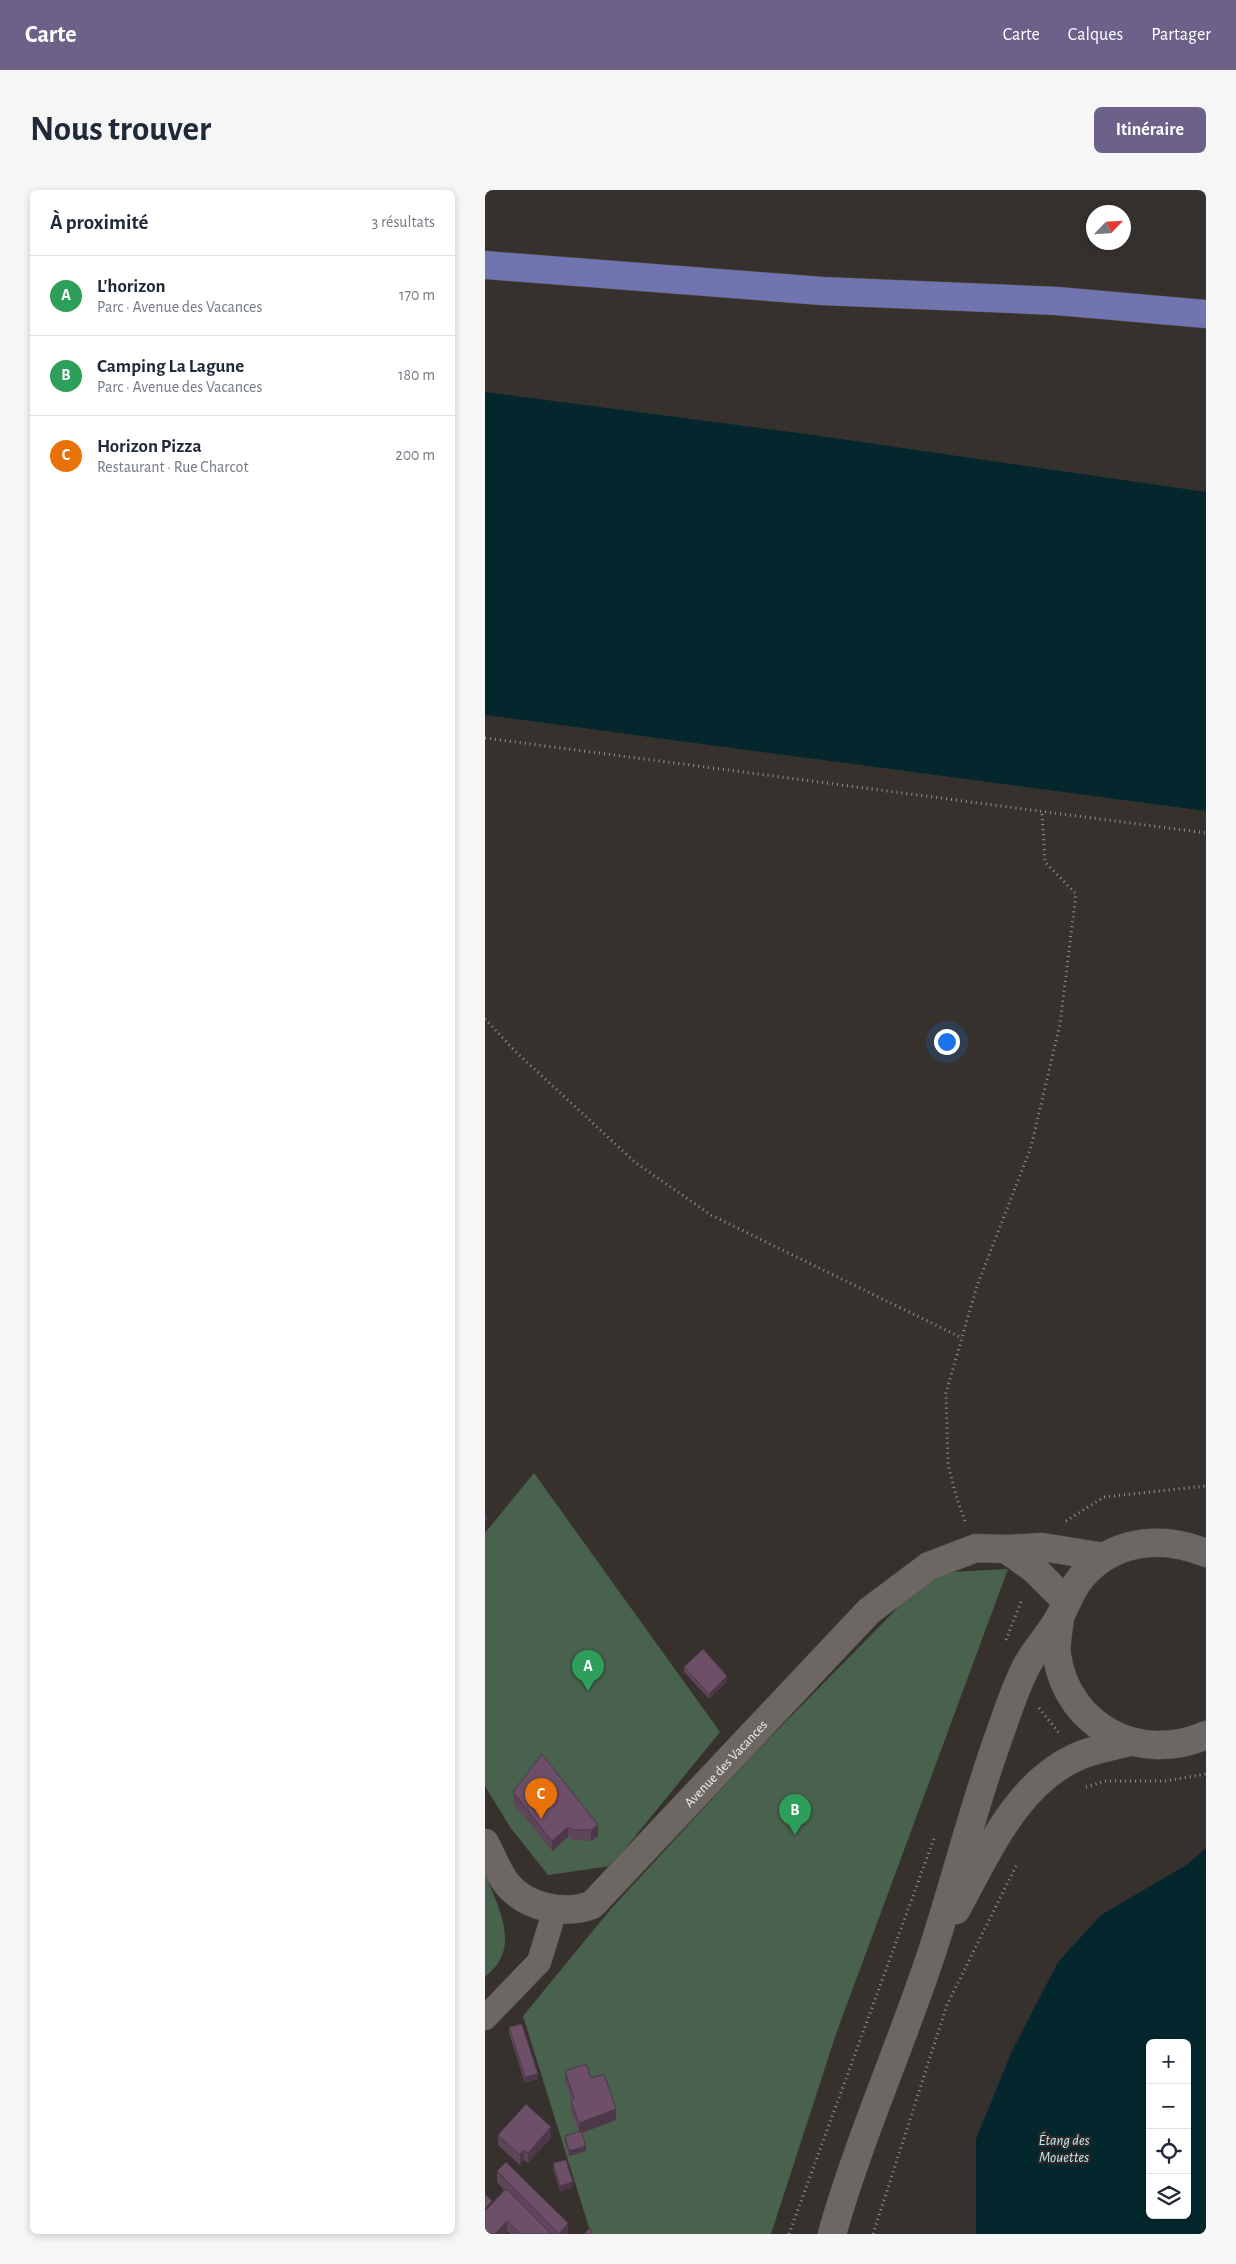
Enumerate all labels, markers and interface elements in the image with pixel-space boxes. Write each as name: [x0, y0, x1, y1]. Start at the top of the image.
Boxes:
text: Carte: [25, 23, 77, 47]
text: Carte: [1003, 26, 1040, 44]
text: Calques: [1068, 26, 1123, 44]
text: Partager: [1151, 26, 1211, 44]
button: Itinéraire: [1094, 107, 1206, 153]
text: Nous trouver: [30, 112, 211, 147]
north arrow: [1086, 205, 1131, 250]
text: À proximité: [50, 212, 148, 233]
text: 3 résultats: [372, 214, 435, 230]
text: L'horizon: [97, 277, 166, 296]
text: A: [61, 287, 71, 303]
text: 170 m: [399, 287, 435, 303]
text: Parc · Avenue des Vacances: [97, 299, 262, 315]
text: Camping La Lagune: [97, 357, 244, 376]
text: B: [61, 367, 71, 383]
text: 180 m: [398, 367, 435, 383]
text: Parc · Avenue des Vacances: [97, 379, 262, 395]
text: Horizon Pizza: [97, 437, 202, 456]
text: C: [62, 447, 70, 463]
text: 200 m: [395, 447, 435, 463]
text: Restaurant · Rue Charcot: [97, 459, 249, 475]
your location: [934, 1029, 960, 1055]
pin: A: [572, 1650, 604, 1691]
street label: Avenue des Vacances: [682, 1718, 770, 1810]
pin: C: [525, 1778, 557, 1819]
pin: B: [779, 1794, 811, 1835]
map controls: [1146, 2039, 1191, 2219]
button: +: [1146, 2039, 1191, 2084]
button: −: [1146, 2084, 1191, 2129]
button: locate: [1146, 2129, 1191, 2174]
water label: Étang des Mouettes: [1039, 2131, 1090, 2165]
button: layers: [1146, 2174, 1191, 2219]

